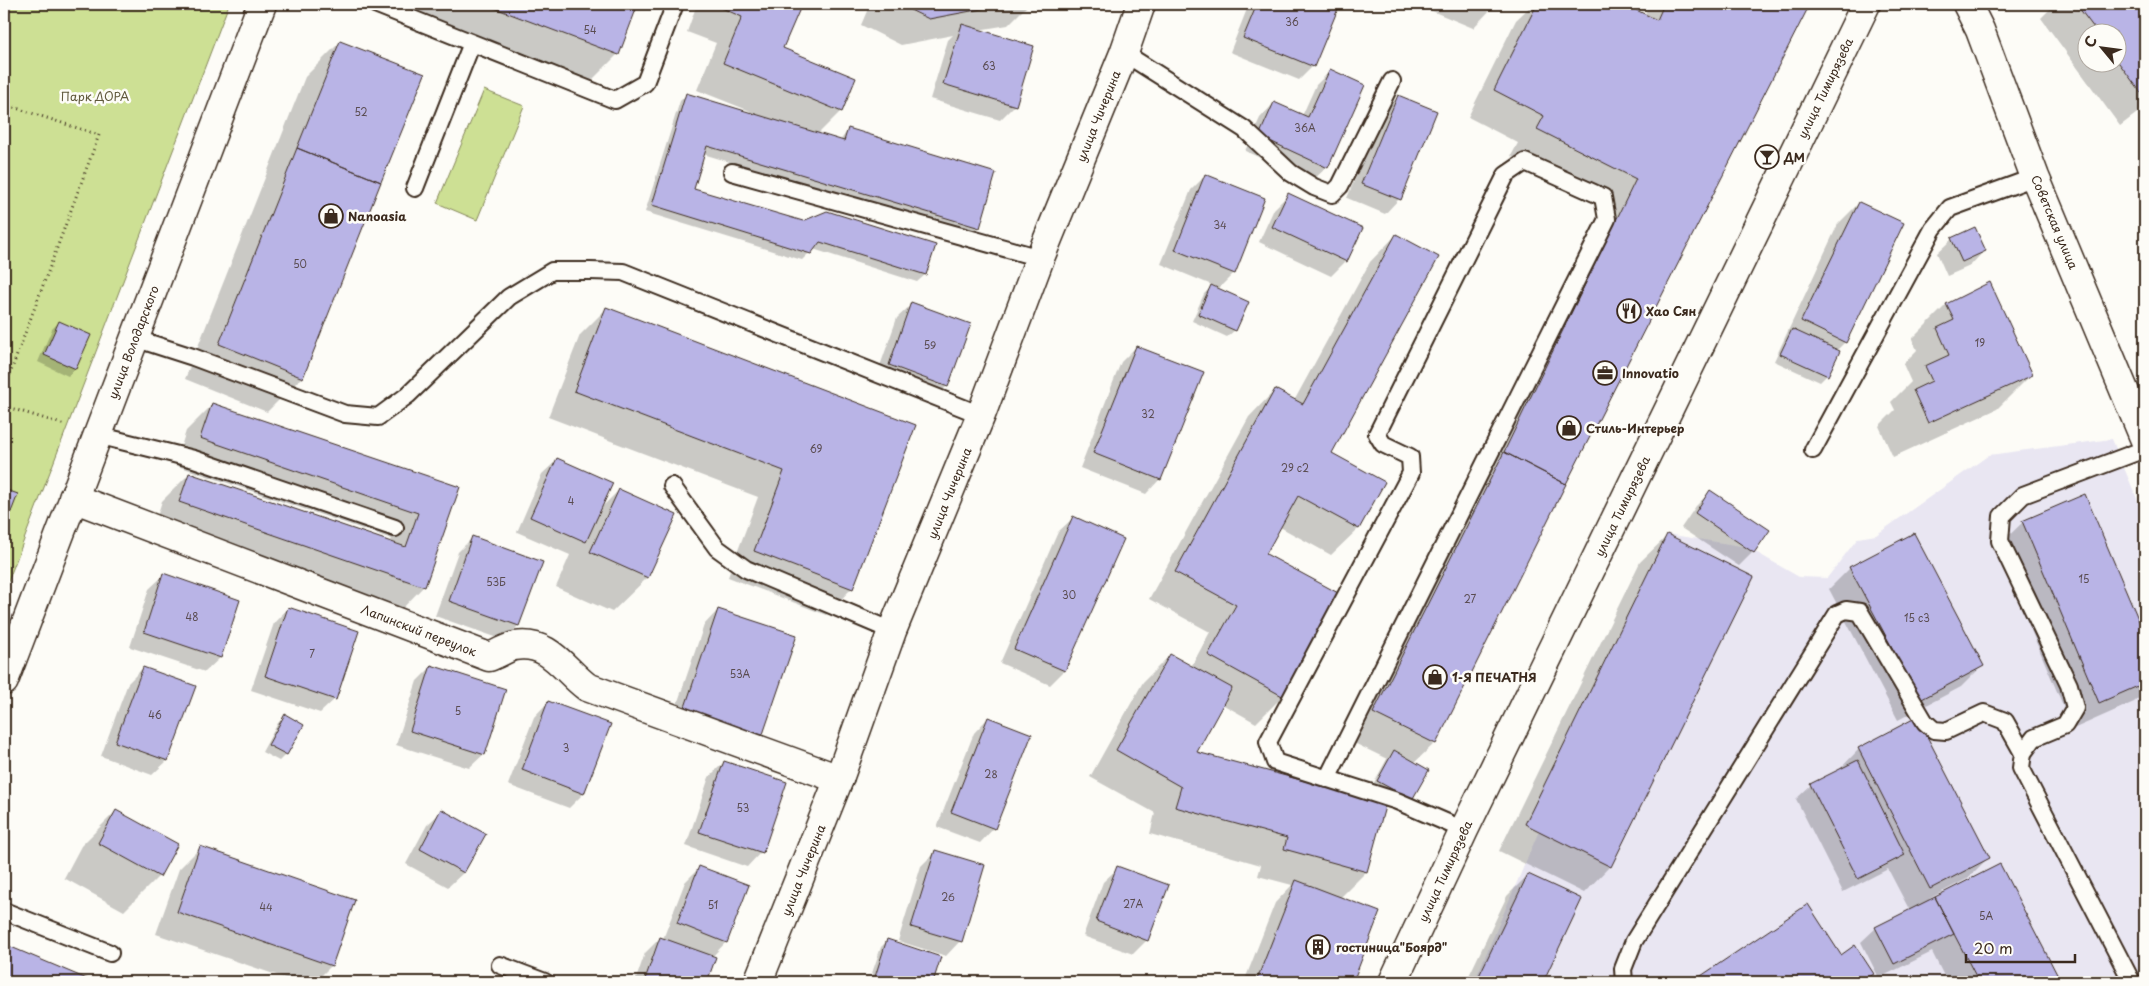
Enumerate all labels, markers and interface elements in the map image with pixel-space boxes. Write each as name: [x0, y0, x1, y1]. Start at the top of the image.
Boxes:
house number: 36: [1285, 14, 1299, 29]
house number: 54: [583, 22, 597, 37]
north arrow: [2076, 22, 2126, 72]
text: С: [2078, 32, 2102, 51]
street label: улица Тимирязева: [1793, 34, 1857, 141]
house number: 63: [982, 58, 996, 73]
street label: улица Чичерина: [1071, 67, 1125, 164]
park label: Парк ДОРА: [61, 87, 129, 105]
house number: 52: [354, 104, 368, 119]
house number: 36А: [1294, 120, 1316, 135]
bar icon: ДМ: [1754, 144, 1780, 170]
place label: ДМ: [1783, 148, 1805, 166]
street label: Советская улица: [2027, 172, 2083, 272]
shop icon: Nanoasia: [318, 203, 344, 229]
place label: Nanoasia: [348, 207, 407, 225]
house number: 34: [1213, 217, 1227, 232]
house number: 50: [293, 256, 307, 271]
street label: улица Володарского: [103, 282, 163, 401]
restaurant icon: Хао Сян: [1616, 298, 1642, 324]
place label: Хао Сян: [1646, 302, 1697, 320]
house number: 19: [1975, 335, 1985, 350]
house number: 59: [924, 337, 936, 352]
office icon: Innovatio: [1592, 360, 1618, 386]
place label: Innovatio: [1622, 364, 1679, 382]
house number: 32: [1141, 406, 1155, 421]
shop icon: Стиль-Интерьер: [1556, 415, 1582, 441]
place label: Стиль-Интерьер: [1586, 419, 1685, 437]
house number: 69: [810, 441, 822, 456]
street label: улица Чичерина: [922, 444, 976, 541]
street label: улица Тимирязева: [1590, 452, 1654, 559]
house number: 29 с2: [1281, 460, 1309, 475]
house number: 4: [568, 493, 575, 508]
house number: 15: [2079, 571, 2089, 586]
house number: 53Б: [486, 574, 506, 589]
house number: 30: [1062, 587, 1076, 602]
house number: 27: [1464, 591, 1477, 606]
street label: Лапинский переулок: [359, 600, 480, 661]
house number: 48: [186, 609, 198, 624]
house number: 15 с3: [1904, 610, 1930, 625]
house number: 7: [309, 646, 315, 661]
shop icon: 1-Я ПЕЧАТНЯ: [1422, 664, 1448, 690]
house number: 53А: [730, 666, 751, 681]
place label: 1-Я ПЕЧАТНЯ: [1452, 668, 1536, 686]
house number: 5: [455, 703, 461, 718]
house number: 46: [148, 707, 162, 722]
house number: 3: [563, 740, 569, 755]
house number: 28: [984, 766, 998, 781]
house number: 53: [737, 800, 749, 815]
street label: улица Тимирязева: [1414, 817, 1477, 925]
street label: улица Чичерина: [776, 821, 830, 918]
house number: 26: [941, 889, 955, 904]
house number: 27А: [1123, 896, 1143, 911]
house number: 51: [708, 897, 718, 912]
house number: 44: [259, 899, 273, 914]
house number: 5А: [1979, 908, 1993, 923]
scale bar: [1966, 931, 2075, 963]
building icon: гостиница"Боярд": [1305, 934, 1331, 960]
text: 20 m: [1974, 936, 2013, 959]
place label: гостиница"Боярд": [1336, 938, 1447, 956]

